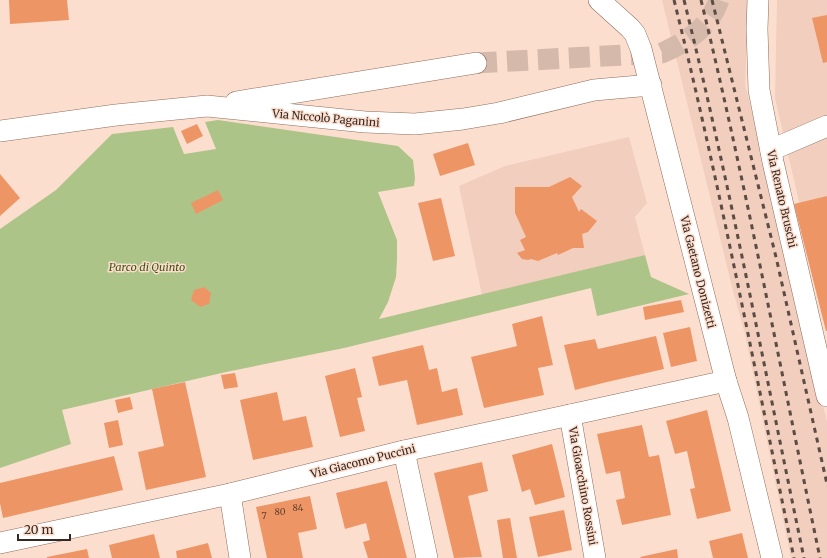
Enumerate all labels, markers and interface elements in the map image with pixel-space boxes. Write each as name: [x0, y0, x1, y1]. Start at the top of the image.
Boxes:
street label: Via Niccolò Paganini: [271, 106, 381, 130]
street label: Via Renato Bruschi: [764, 148, 800, 250]
street label: Via Gaetano Donizetti: [677, 213, 719, 330]
park label: Parco di Quinto: [109, 260, 185, 274]
street label: Via Gioacchino Rossini: [565, 425, 600, 547]
street label: Via Giacomo Puccini: [308, 441, 417, 481]
house number: 84: [293, 502, 304, 513]
house number: 80: [274, 506, 286, 517]
house number: 7: [261, 510, 267, 521]
scale bar: [18, 516, 70, 542]
text: 20 m: [24, 522, 53, 537]

